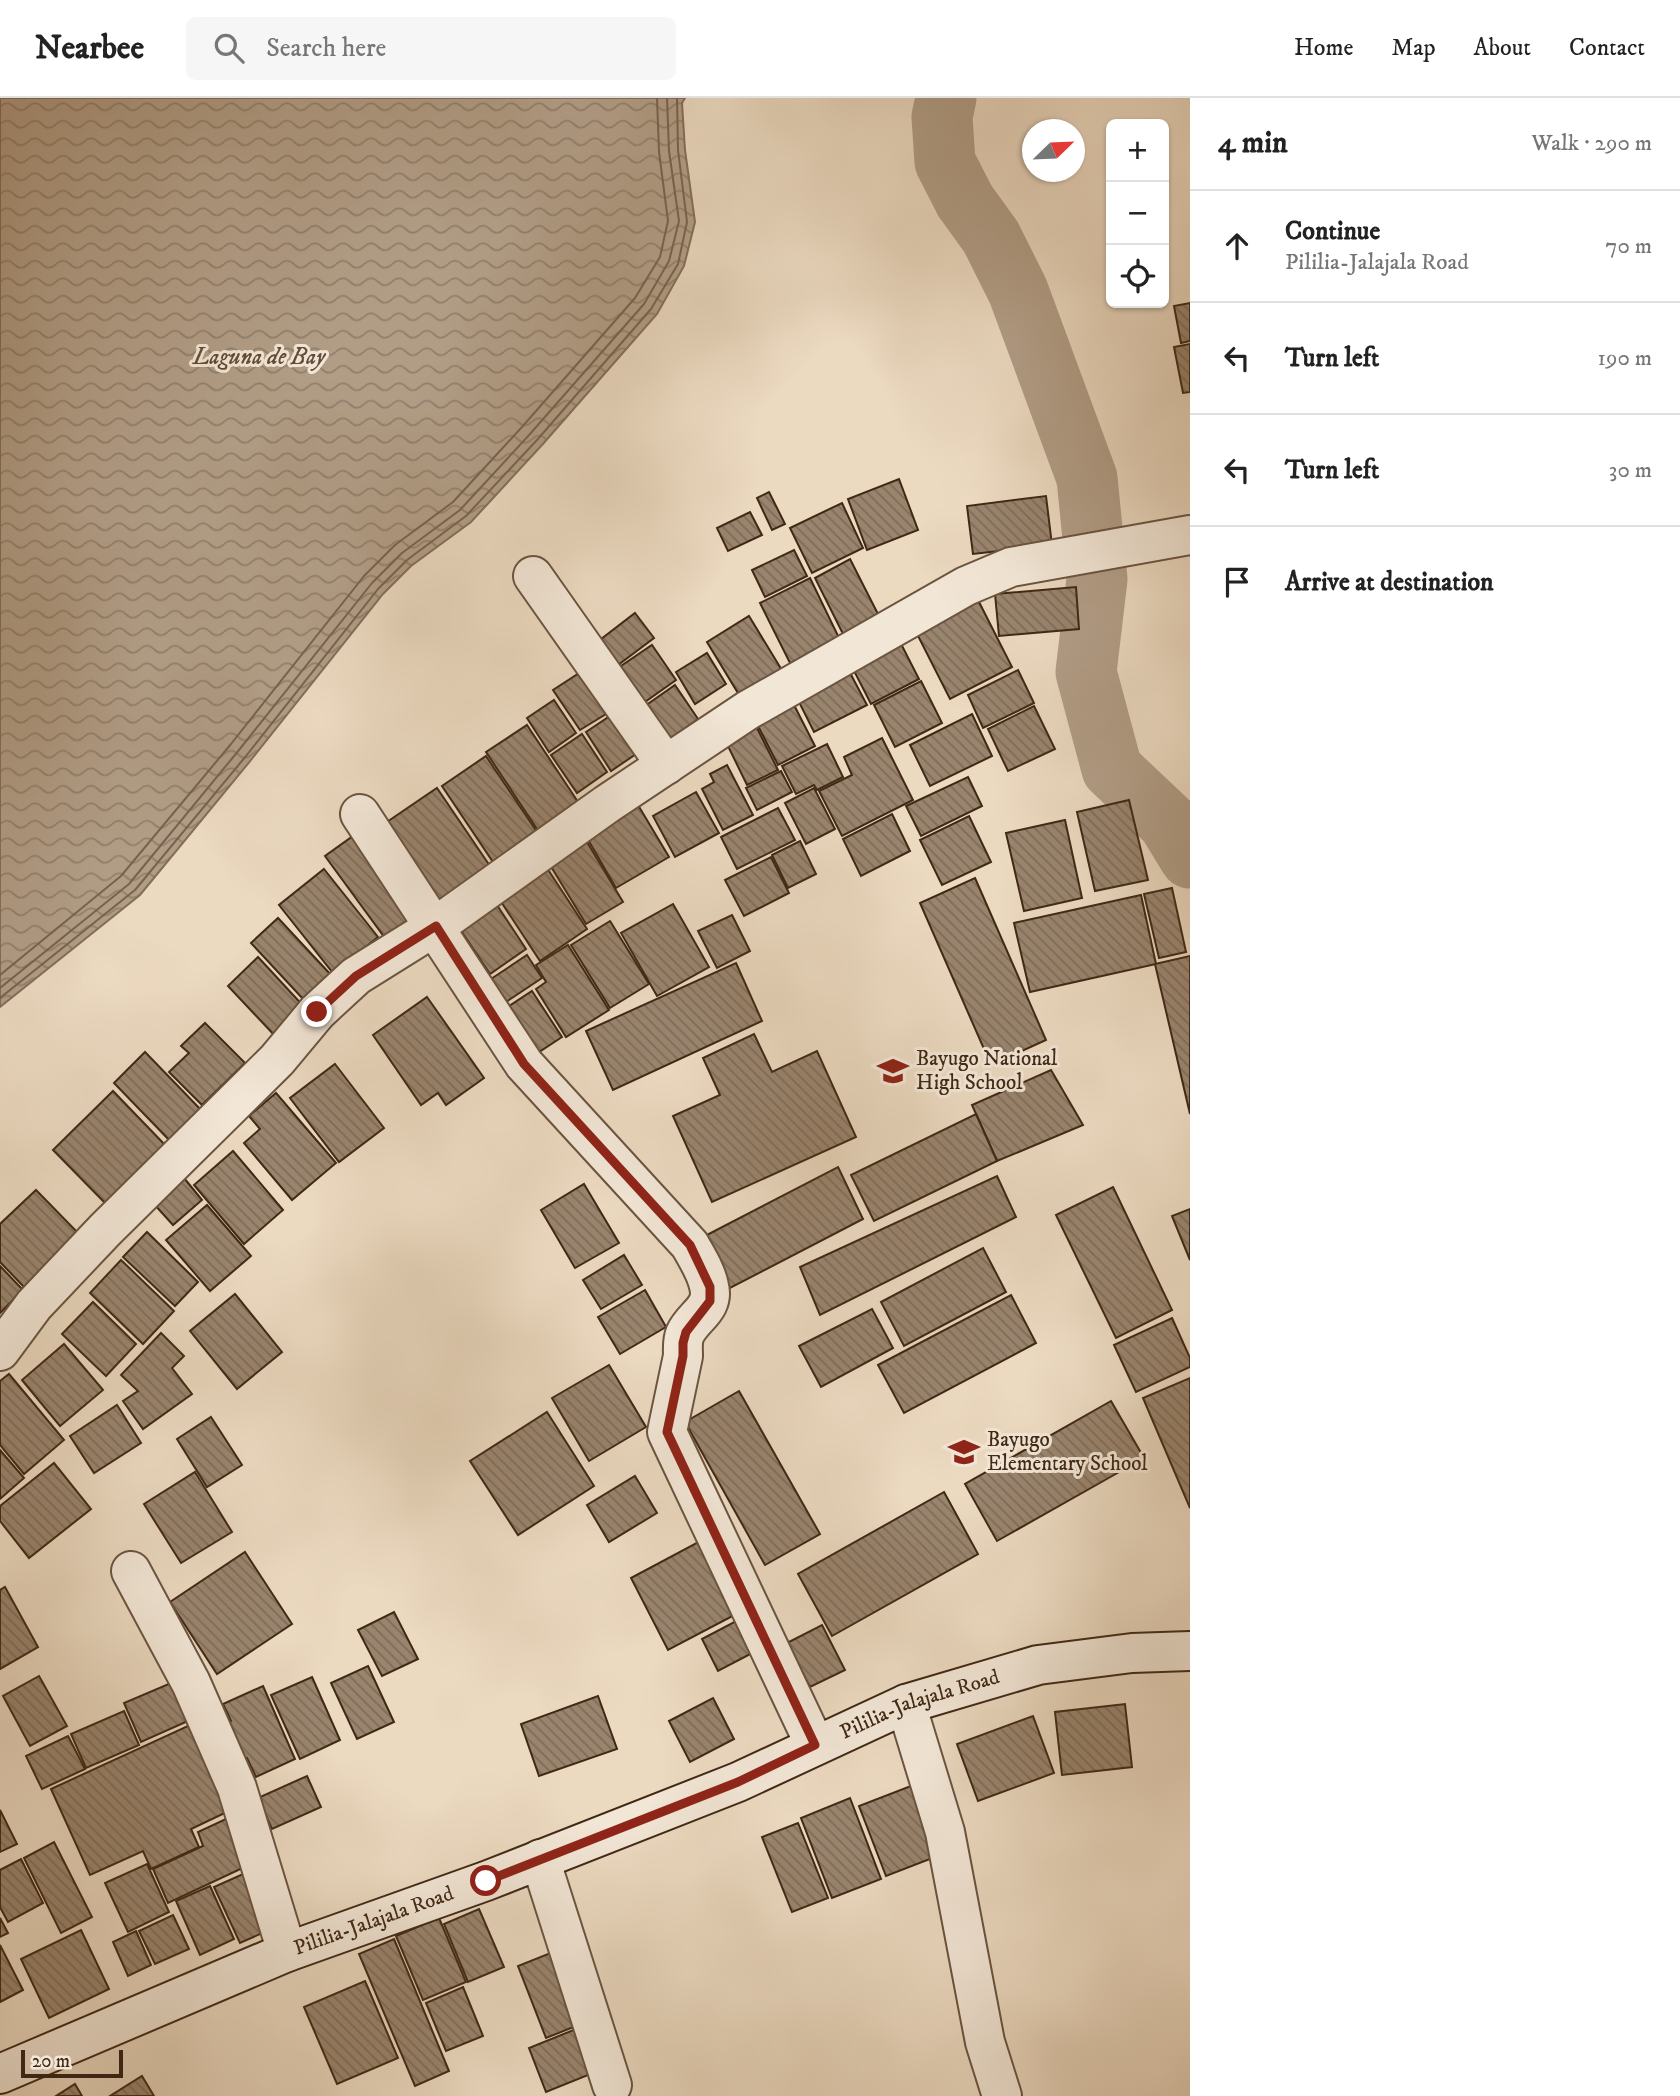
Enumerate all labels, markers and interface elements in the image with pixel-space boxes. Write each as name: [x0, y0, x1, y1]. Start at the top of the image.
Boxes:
search box: [186, 17, 676, 80]
text: Nearbee: [35, 28, 144, 69]
icon: search: [210, 29, 248, 67]
text: Search here: [266, 32, 386, 65]
text: Home: [1294, 33, 1353, 63]
text: Map: [1391, 33, 1436, 63]
text: About: [1474, 33, 1531, 63]
text: Contact: [1569, 33, 1645, 63]
north arrow: [1022, 119, 1085, 182]
map controls: [1106, 119, 1169, 308]
button: +: [1106, 119, 1169, 182]
text: 4 min: [1218, 125, 1288, 162]
text: Walk · 290 m: [1531, 129, 1652, 158]
button: −: [1106, 182, 1169, 245]
text: Continue: [1285, 215, 1380, 248]
icon: ahead: [1218, 227, 1256, 265]
text: 70 m: [1605, 232, 1652, 261]
button: locate: [1106, 245, 1169, 308]
text: Pililia-Jalajala Road: [1285, 248, 1469, 277]
icon: left: [1218, 339, 1256, 377]
text: Turn left: [1285, 342, 1379, 375]
water label: Laguna de Bay: [191, 343, 327, 372]
text: 190 m: [1598, 344, 1652, 373]
icon: left: [1218, 451, 1256, 489]
text: Turn left: [1285, 454, 1379, 487]
text: 30 m: [1609, 456, 1652, 485]
icon: arrive: [1218, 563, 1256, 601]
text: Arrive at destination: [1285, 566, 1494, 599]
route end: [301, 996, 332, 1027]
place label: Bayugo National High School: [916, 1046, 1058, 1096]
school or university icon: Bayugo National High School: [876, 1054, 910, 1088]
place label: Bayugo Elementary School: [987, 1427, 1148, 1477]
school or university icon: Bayugo Elementary School: [947, 1435, 981, 1469]
street label: Pililia-Jalajala Road: [836, 1664, 1003, 1746]
route start: [470, 1865, 501, 1896]
street label: Pililia-Jalajala Road: [290, 1880, 458, 1961]
scale bar: [21, 2047, 122, 2079]
text: 20 m: [32, 2050, 70, 2073]

